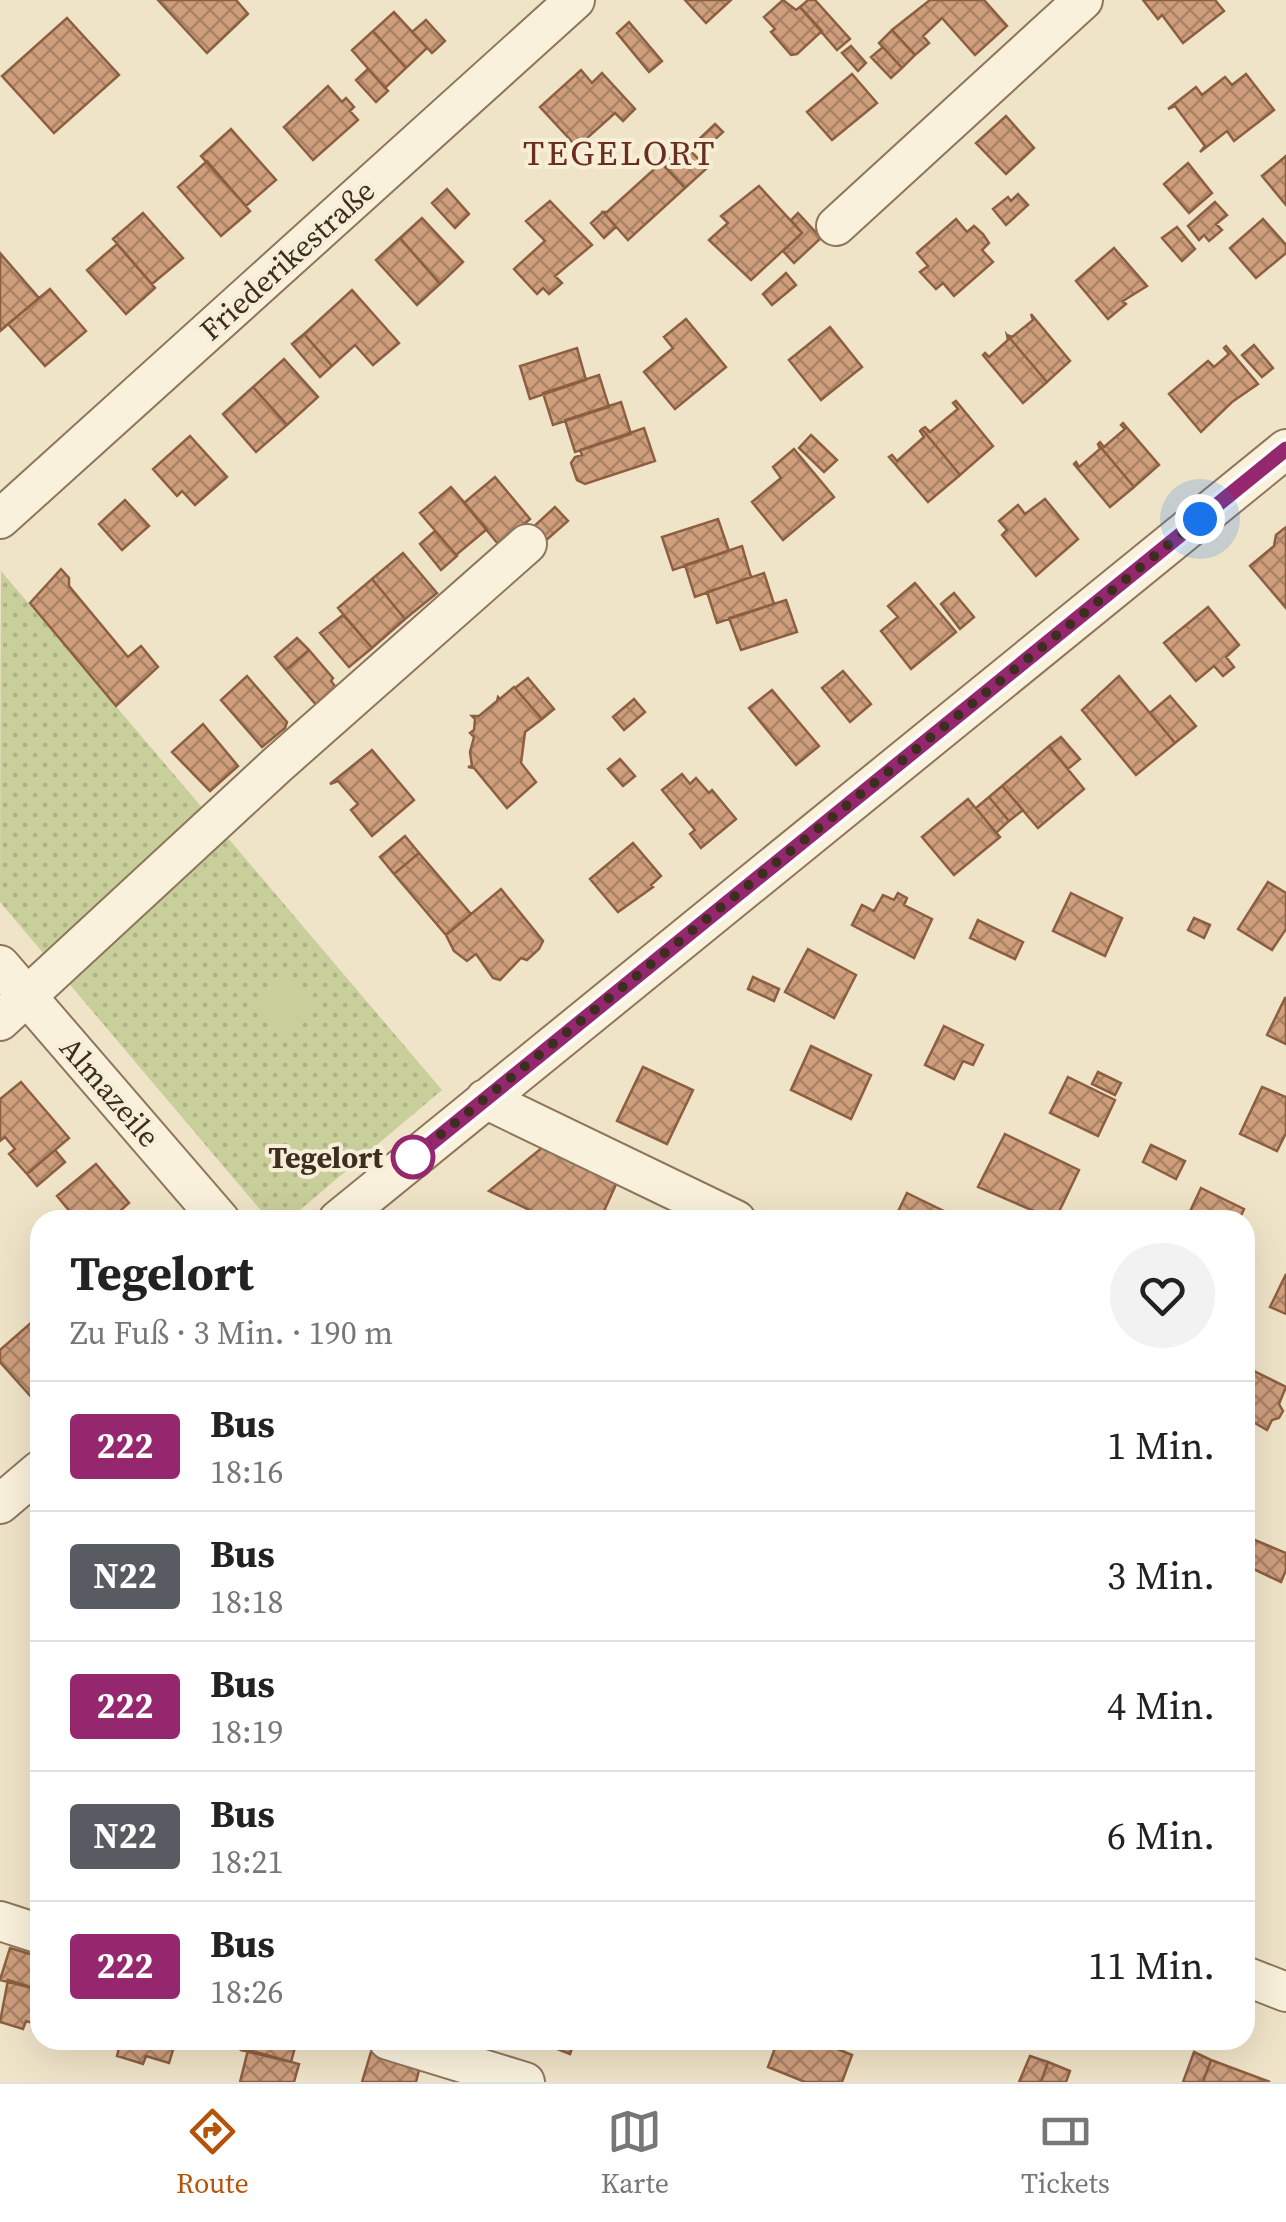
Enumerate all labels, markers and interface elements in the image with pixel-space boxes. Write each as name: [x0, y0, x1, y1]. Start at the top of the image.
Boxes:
district label: TEGELORT: [523, 129, 717, 177]
street label: Friederikestraße: [191, 170, 383, 350]
your location: [1175, 494, 1225, 544]
street label: Almazeile: [51, 1028, 169, 1156]
marker: Tegelort: [392, 1136, 434, 1178]
place label: Tegelort: [268, 1137, 383, 1178]
text: Tegelort: [70, 1240, 254, 1306]
button: heart: [1110, 1243, 1215, 1348]
text: Zu Fuß · 3 Min. · 190 m: [70, 1311, 393, 1355]
text: Bus: [210, 1398, 275, 1450]
text: 1 Min.: [1107, 1420, 1215, 1472]
text: 222: [97, 1422, 153, 1470]
text: 18:16: [210, 1450, 284, 1494]
text: Bus: [210, 1528, 275, 1580]
text: 3 Min.: [1107, 1550, 1215, 1602]
text: N22: [93, 1552, 157, 1600]
text: 18:18: [210, 1580, 284, 1624]
text: Bus: [210, 1658, 275, 1710]
text: 4 Min.: [1107, 1680, 1215, 1732]
text: 222: [97, 1682, 153, 1730]
text: 18:19: [210, 1710, 284, 1754]
text: Bus: [210, 1788, 275, 1840]
text: 6 Min.: [1107, 1810, 1215, 1862]
text: N22: [93, 1812, 157, 1860]
text: 18:21: [210, 1840, 284, 1884]
text: Bus: [210, 1918, 275, 1970]
text: 11 Min.: [1088, 1940, 1215, 1992]
text: 222: [97, 1942, 153, 1990]
text: 18:26: [210, 1970, 284, 2014]
tab: Route: [176, 2104, 249, 2202]
tab: Karte: [601, 2104, 669, 2202]
tab: Tickets: [1021, 2104, 1110, 2202]

